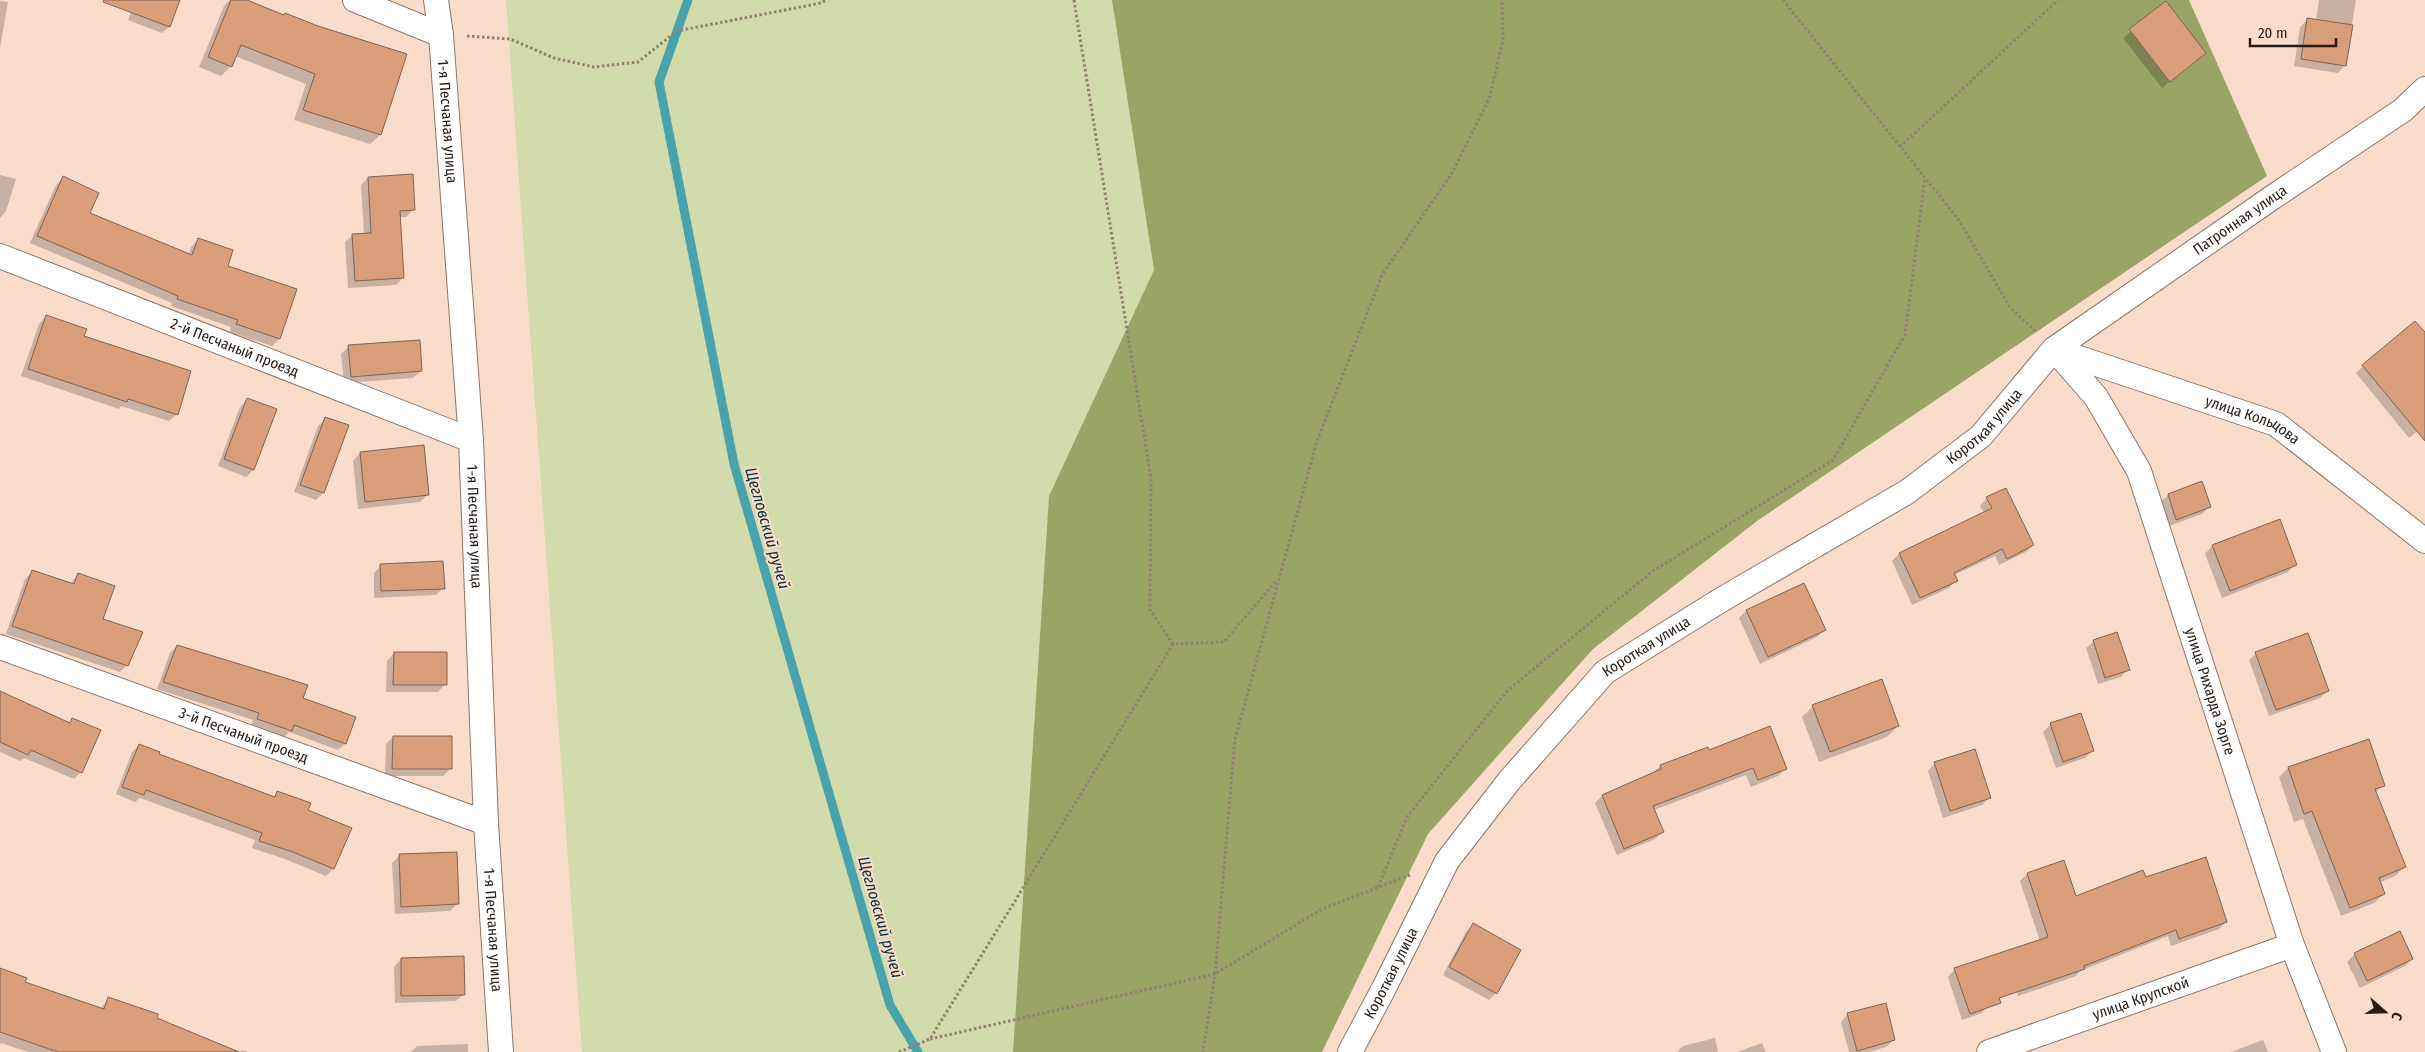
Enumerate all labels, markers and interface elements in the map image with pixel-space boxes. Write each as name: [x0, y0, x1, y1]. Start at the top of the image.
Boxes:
scale bar: [2250, 15, 2336, 47]
text: 20 m: [2258, 24, 2288, 42]
street label: 1-я Песчаная улица: [434, 59, 461, 184]
street label: Патронная улица: [2190, 181, 2290, 259]
street label: 2-й Песчаный проезд: [168, 315, 301, 381]
street label: Короткая улица: [1943, 385, 2026, 468]
street label: улица Кольцова: [2203, 392, 2303, 448]
street label: 1-я Песчаная улица: [463, 464, 486, 589]
water label: Щегловский ручей: [741, 465, 794, 591]
street label: Короткая улица: [1599, 612, 1693, 681]
street label: улица Рихарда Зорге: [2181, 626, 2239, 757]
street label: 3-й Песчаный проезд: [176, 704, 311, 767]
water label: Щегловский ручей: [854, 854, 907, 980]
street label: 1-я Песчаная улица: [480, 868, 506, 992]
street label: Короткая улица: [1360, 924, 1422, 1022]
street label: улица Крупской: [2090, 973, 2191, 1024]
north arrow: [2360, 987, 2410, 1037]
text: С: [2387, 1010, 2406, 1023]

